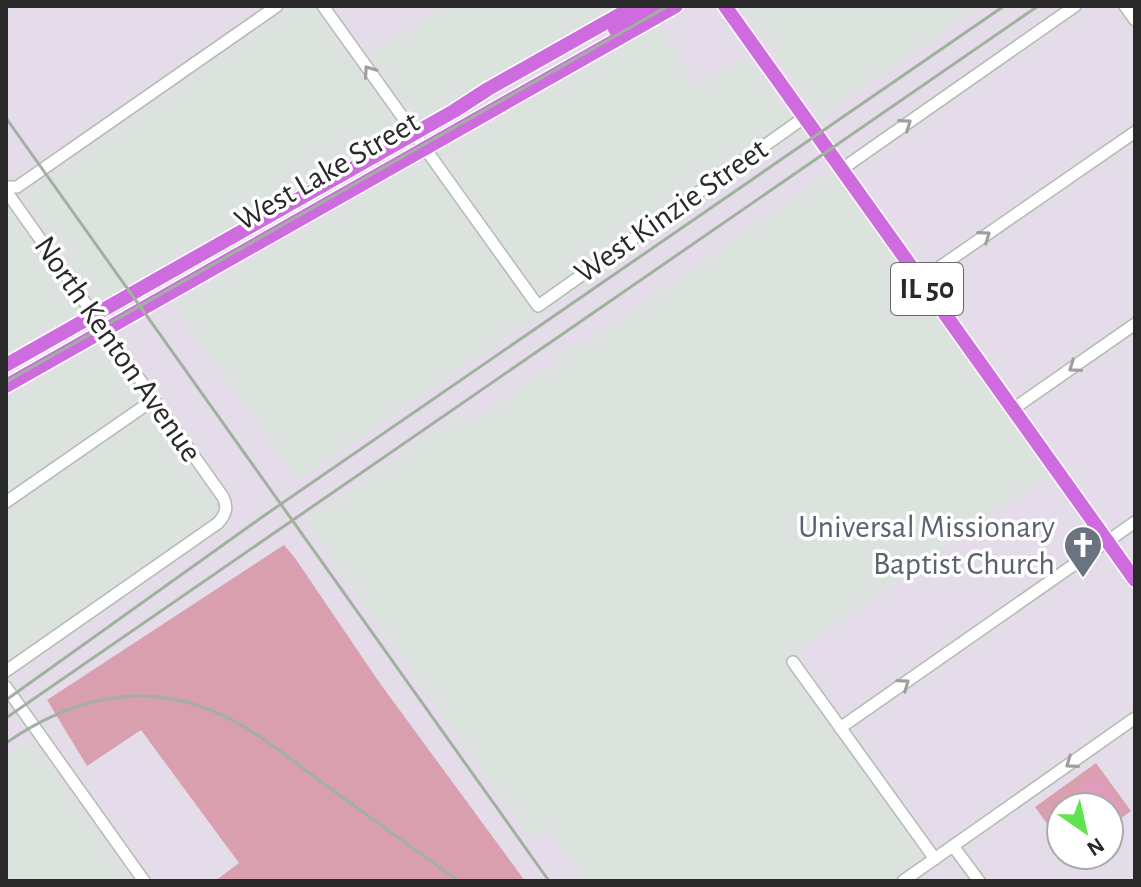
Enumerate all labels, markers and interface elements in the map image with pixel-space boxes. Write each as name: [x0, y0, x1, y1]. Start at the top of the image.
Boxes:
one-way arrow: [364, 65, 378, 79]
street label: West Lake Street: [229, 105, 425, 237]
one-way arrow: [897, 119, 911, 134]
street label: West Kinzie Street: [569, 133, 773, 289]
street label: North Kenton Avenue: [28, 230, 208, 468]
one-way arrow: [977, 231, 991, 246]
road number: IL 50: [891, 263, 963, 315]
one-way arrow: [1069, 357, 1083, 372]
place label: Universal Missionary Baptist Church: [798, 511, 1055, 580]
church icon: Universal Missionary Baptist Church: [1062, 524, 1104, 579]
one-way arrow: [896, 679, 910, 694]
one-way arrow: [1066, 753, 1080, 768]
north arrow: [1045, 791, 1125, 871]
text: N: [1083, 833, 1108, 860]

